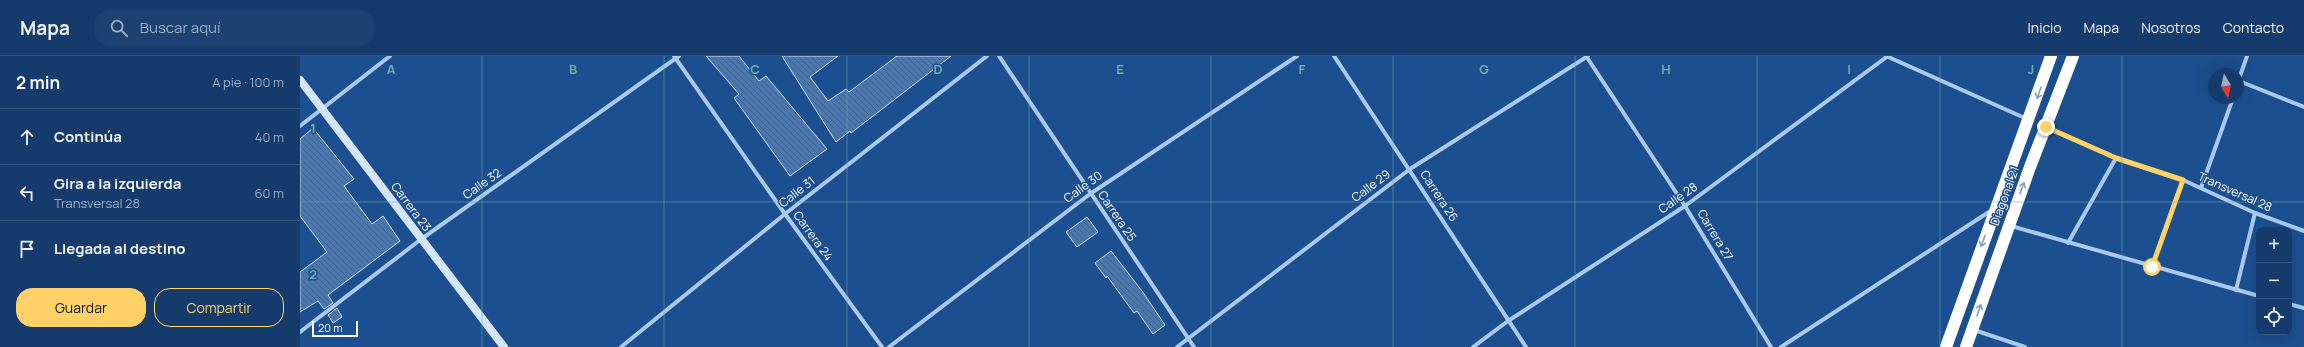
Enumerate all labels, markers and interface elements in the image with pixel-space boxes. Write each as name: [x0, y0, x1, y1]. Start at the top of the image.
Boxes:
search box: [94, 10, 374, 46]
text: Mapa: [20, 15, 70, 41]
icon: search: [108, 17, 130, 39]
text: Buscar aquí: [140, 17, 220, 38]
text: Inicio: [2028, 18, 2062, 37]
text: Mapa: [2084, 18, 2119, 37]
text: Nosotros: [2141, 18, 2201, 37]
text: Contacto: [2223, 18, 2284, 37]
text: A: [387, 60, 396, 78]
text: B: [569, 60, 577, 78]
text: C: [750, 60, 760, 78]
text: D: [933, 60, 943, 78]
text: E: [1116, 60, 1124, 78]
text: F: [1299, 60, 1306, 78]
text: G: [1479, 60, 1489, 78]
text: H: [1661, 60, 1671, 78]
text: I: [1847, 60, 1851, 78]
text: J: [2028, 60, 2034, 78]
north arrow: [2208, 68, 2244, 104]
text: 2 min: [16, 71, 60, 94]
text: A pie · 100 m: [212, 73, 284, 91]
one-way arrow: [2034, 87, 2042, 99]
route end: [2037, 118, 2055, 136]
text: 1: [310, 119, 316, 137]
icon: ahead: [16, 126, 38, 148]
text: Continúa: [54, 126, 122, 147]
text: 40 m: [255, 128, 284, 146]
street label: Calle 32: [459, 164, 505, 203]
street label: Diagonal 21: [1986, 164, 2023, 228]
street label: Calle 29: [1348, 165, 1394, 206]
street label: Calle 30: [1060, 167, 1106, 206]
street label: Carrera 26: [1416, 167, 1462, 225]
street label: Transversal 28: [2195, 168, 2275, 215]
street label: Calle 31: [775, 172, 818, 211]
text: Gira a la izquierda: [54, 173, 181, 194]
street label: Calle 28: [1655, 178, 1701, 217]
street label: Carrera 23: [387, 179, 435, 235]
icon: left: [16, 182, 38, 204]
one-way arrow: [2019, 182, 2027, 194]
text: 60 m: [254, 184, 284, 202]
street label: Carrera 25: [1094, 187, 1141, 244]
text: Transversal 28: [54, 194, 140, 212]
street label: Carrera 27: [1694, 206, 1737, 263]
street label: Carrera 24: [790, 207, 837, 264]
map controls: [2256, 227, 2292, 335]
button: +: [2256, 227, 2292, 263]
one-way arrow: [1979, 234, 1987, 246]
icon: arrive: [16, 238, 38, 260]
text: Llegada al destino: [54, 238, 186, 259]
route start: [2143, 258, 2161, 276]
button: −: [2256, 263, 2292, 299]
text: 2: [309, 265, 317, 283]
button: Guardar: [16, 288, 146, 327]
button: Compartir: [154, 288, 284, 327]
button: locate: [2256, 299, 2292, 335]
one-way arrow: [1976, 304, 1983, 317]
scale bar: [312, 319, 358, 338]
text: 20 m: [318, 320, 343, 335]

